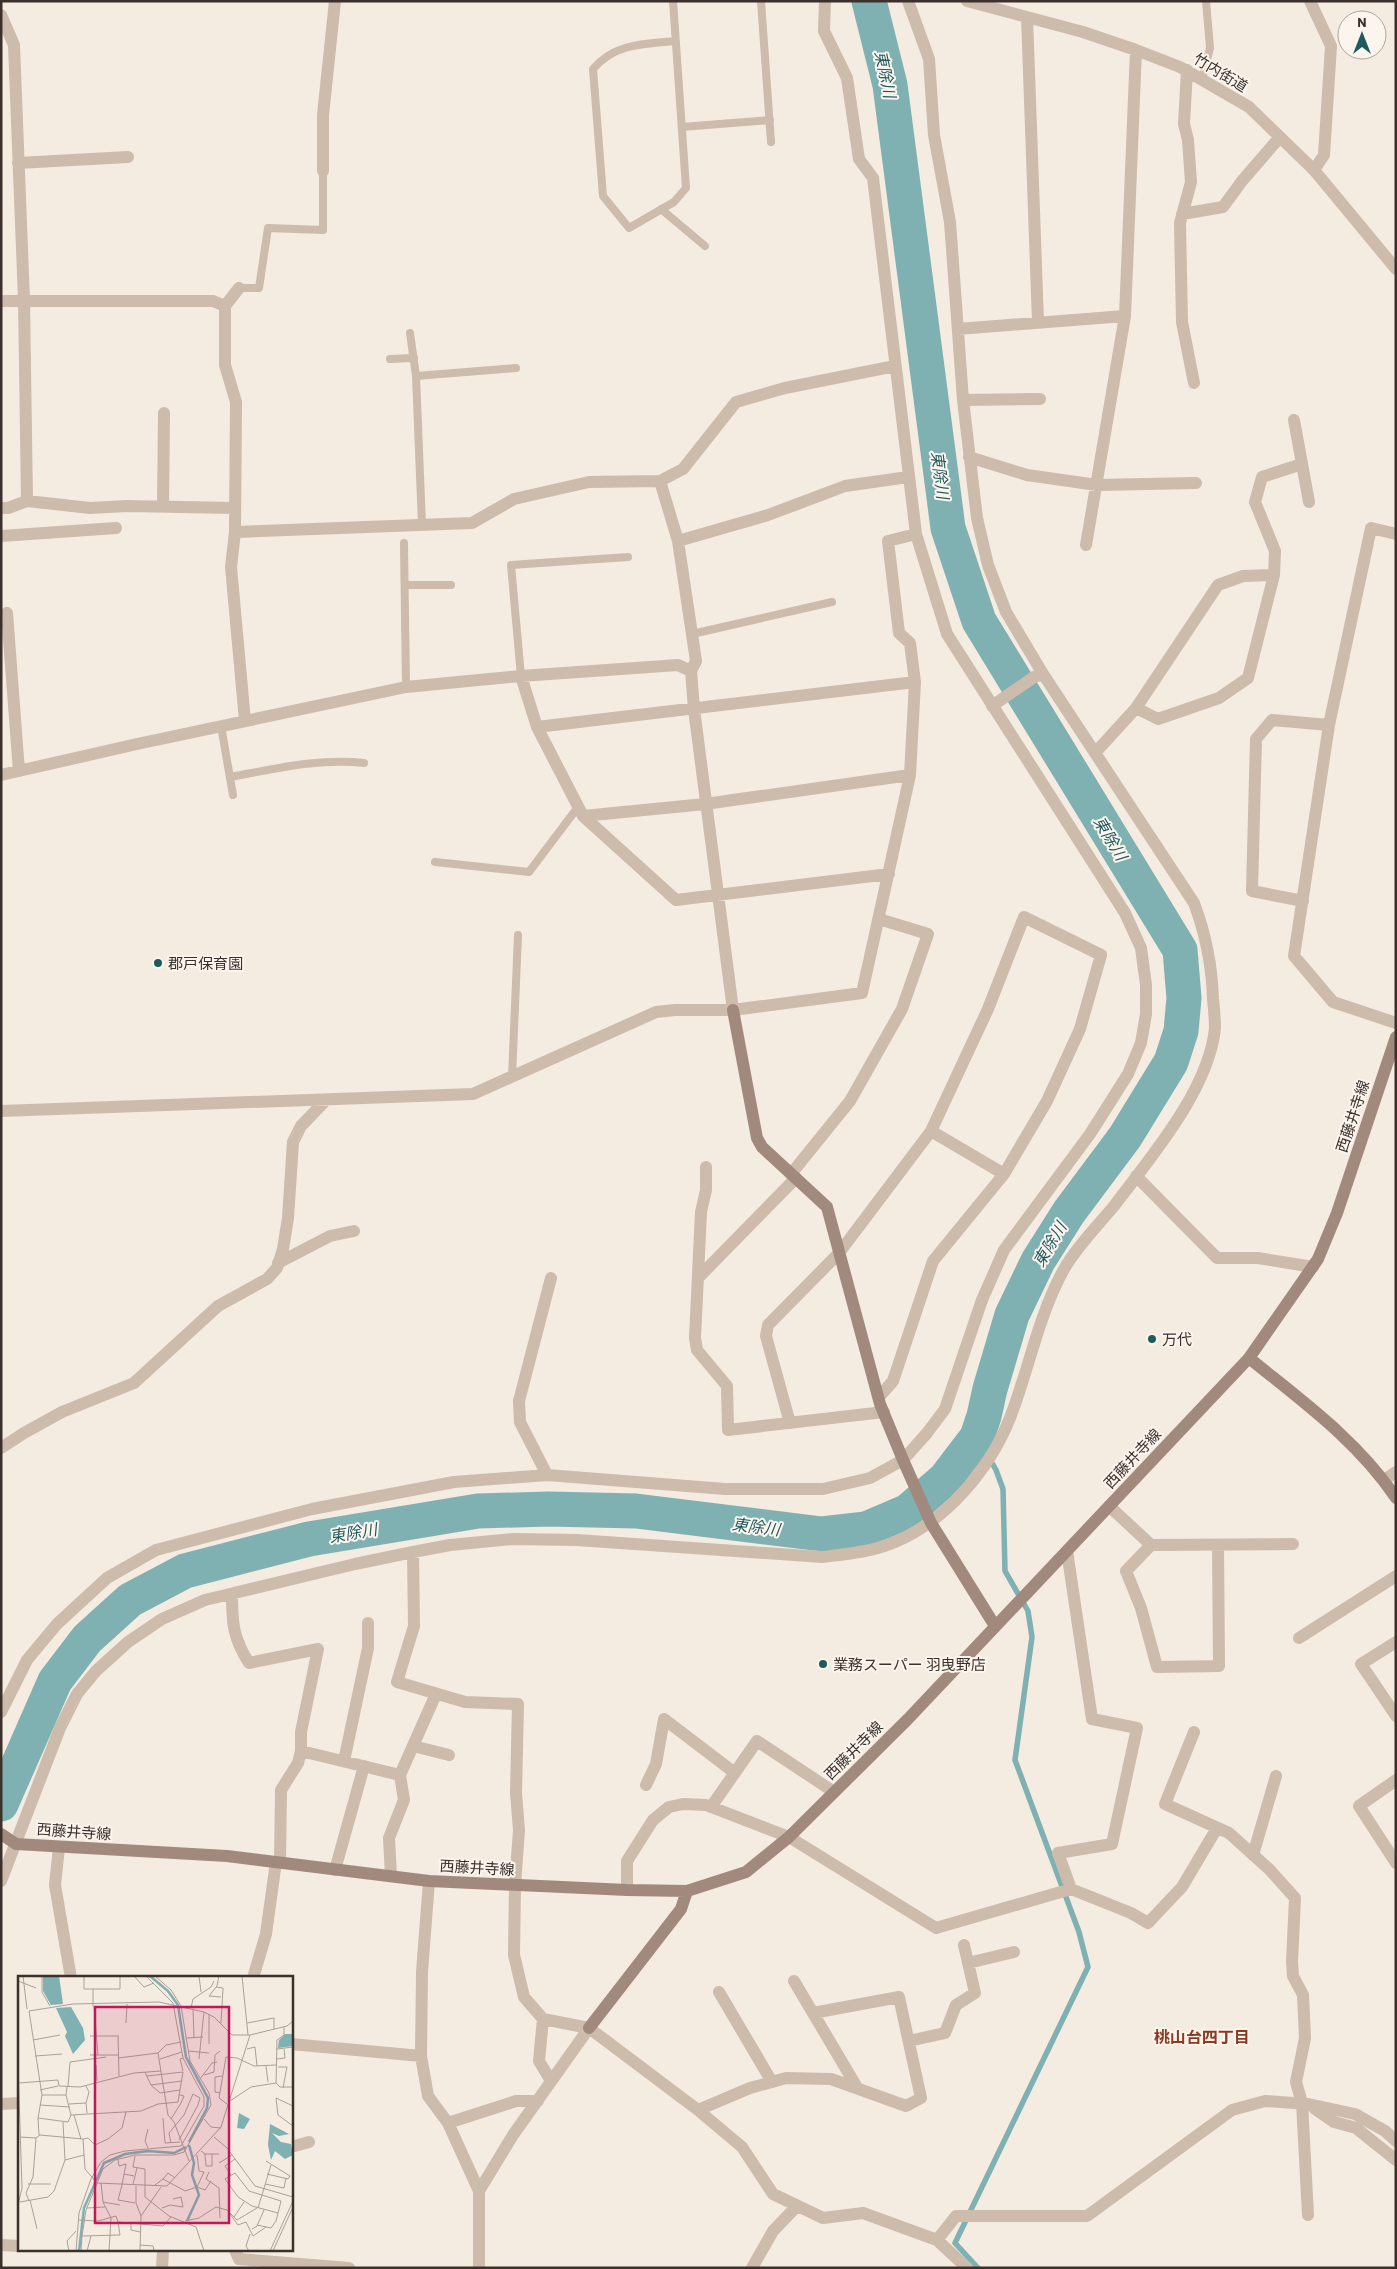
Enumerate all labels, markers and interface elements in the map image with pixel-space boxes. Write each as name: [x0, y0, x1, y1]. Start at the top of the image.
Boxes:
north arrow: [1337, 10, 1387, 60]
text: N: [1357, 13, 1367, 30]
water label: 東除川: [872, 49, 901, 101]
street label: 竹内街道: [1191, 49, 1251, 95]
water label: 東除川: [929, 450, 954, 502]
water label: 東除川: [1090, 813, 1133, 865]
place label: 郡戸保育園: [168, 954, 243, 972]
marker: 郡戸保育園: [152, 957, 164, 969]
street label: 西藤井寺線: [1332, 1078, 1372, 1154]
water label: 東除川: [1028, 1217, 1071, 1269]
place label: 万代: [1162, 1330, 1192, 1348]
marker: 万代: [1146, 1333, 1158, 1345]
street label: 西藤井寺線: [1100, 1424, 1164, 1492]
water label: 東除川: [731, 1514, 783, 1539]
water label: 東除川: [328, 1519, 380, 1545]
place label: 業務スーパー 羽曳野店: [833, 1655, 986, 1673]
marker: 業務スーパー 羽曳野店: [817, 1658, 829, 1670]
street label: 西藤井寺線: [820, 1717, 886, 1783]
street label: 西藤井寺線: [36, 1819, 112, 1843]
street label: 西藤井寺線: [439, 1856, 515, 1878]
inset map: [18, 1976, 292, 2252]
district label: 桃山台四丁目: [1154, 2027, 1250, 2046]

